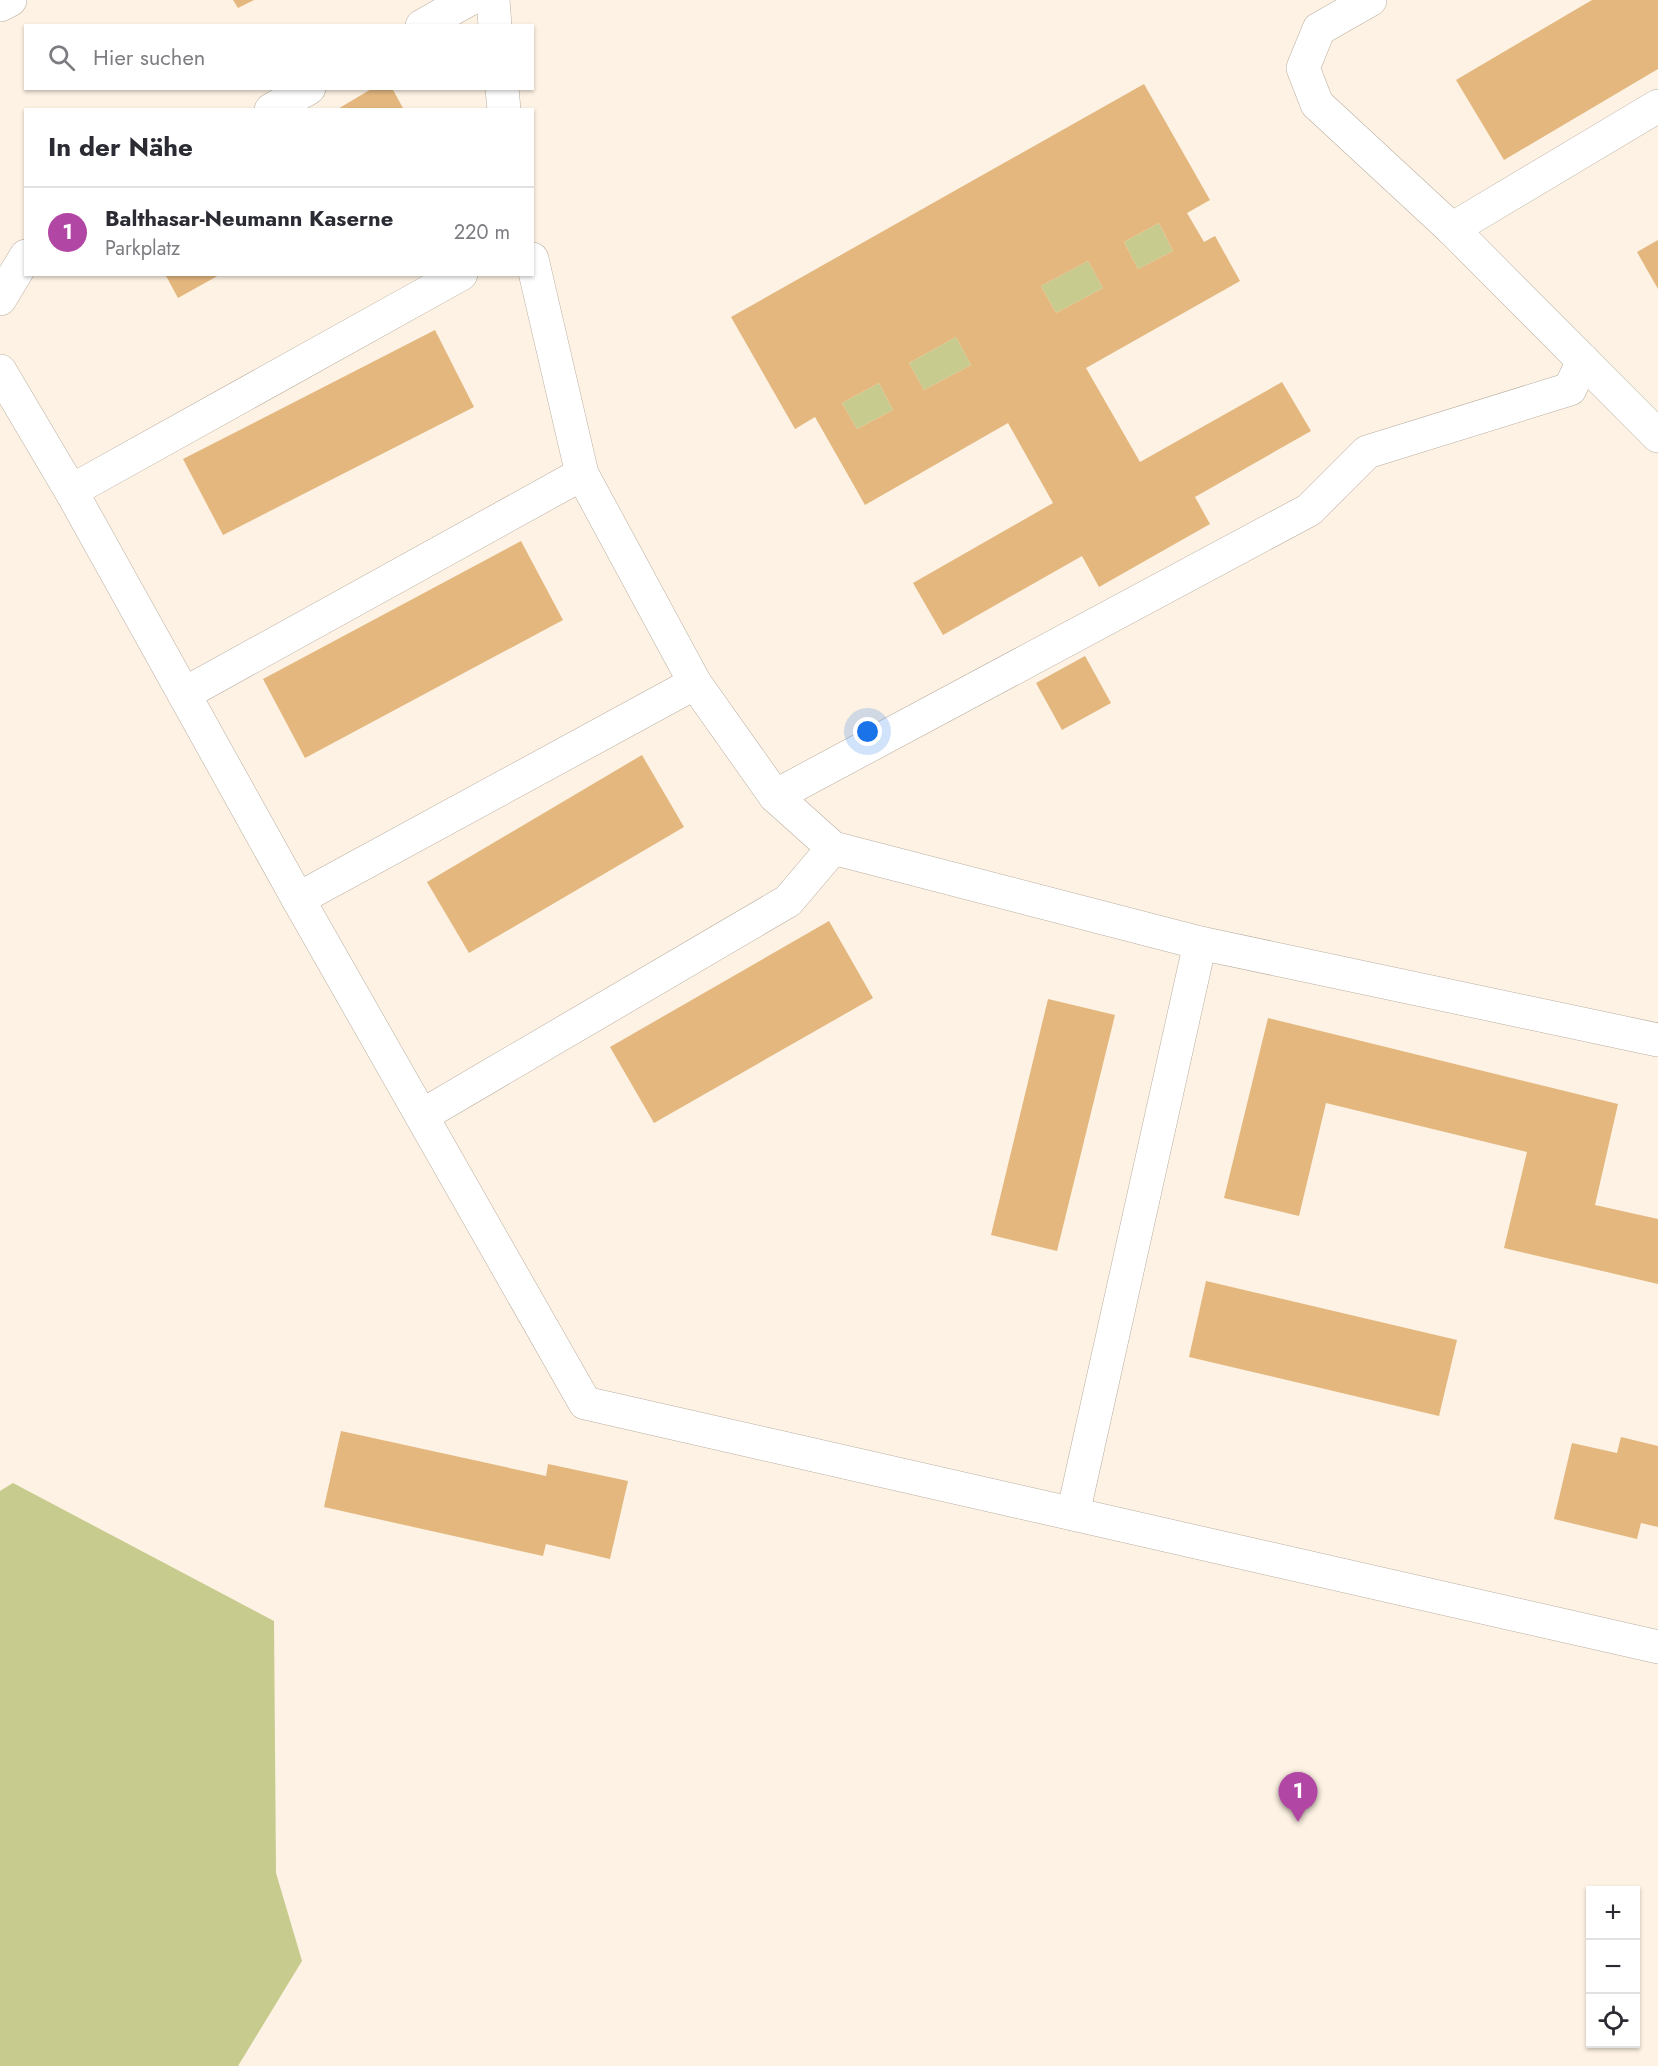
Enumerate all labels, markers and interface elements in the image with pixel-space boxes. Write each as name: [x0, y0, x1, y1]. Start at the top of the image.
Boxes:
search box: [24, 24, 534, 90]
icon: search: [45, 41, 78, 74]
text: Hier suchen: [93, 41, 205, 73]
text: In der Nähe: [48, 128, 193, 166]
text: Balthasar-Neumann Kaserne: [105, 202, 393, 234]
text: 1: [62, 218, 73, 247]
text: 220 m: [454, 218, 510, 247]
text: Parkplatz: [105, 234, 180, 263]
your location: [853, 717, 882, 746]
pin: 1: [1278, 1772, 1318, 1822]
map controls: [1586, 1886, 1640, 2048]
button: +: [1586, 1886, 1640, 1940]
button: −: [1586, 1940, 1640, 1994]
button: locate: [1586, 1994, 1640, 2048]

